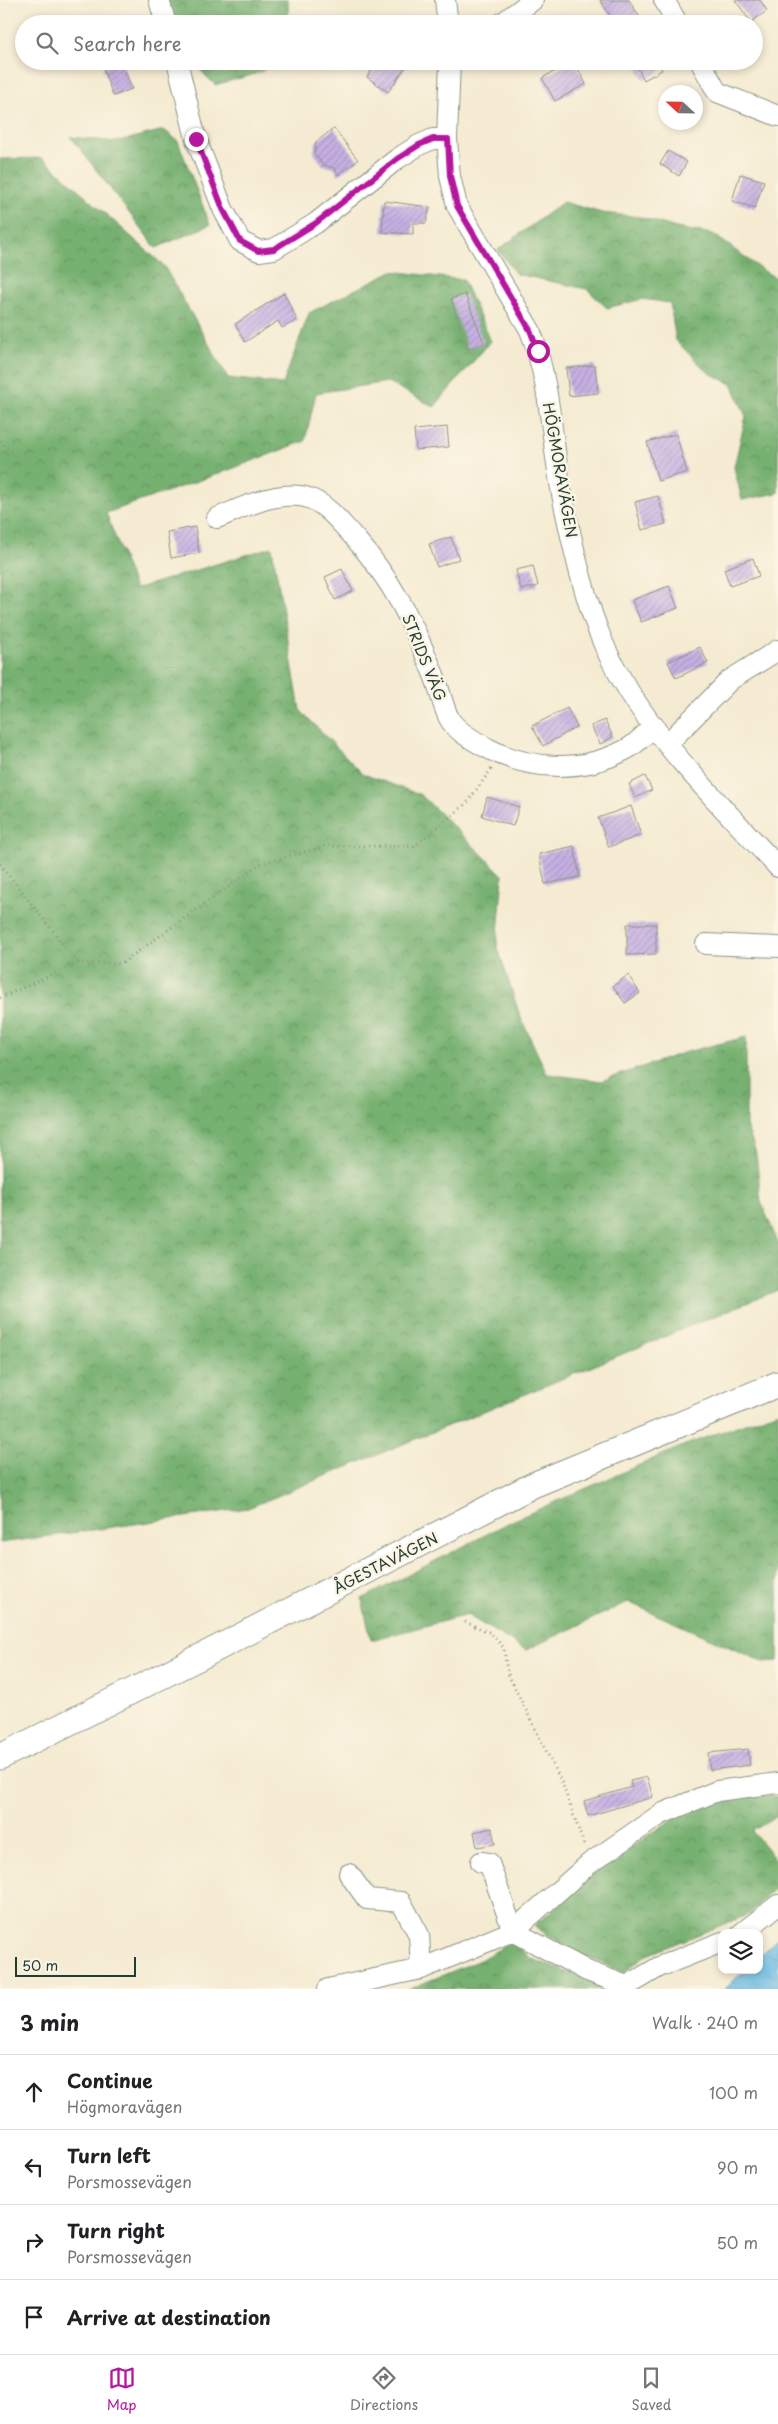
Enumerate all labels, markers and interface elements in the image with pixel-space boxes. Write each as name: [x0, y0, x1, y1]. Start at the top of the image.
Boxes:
search box: [15, 15, 763, 70]
icon: search: [33, 29, 61, 57]
text: Search here: [73, 29, 182, 57]
north arrow: [658, 85, 703, 130]
route end: [185, 128, 208, 151]
route start: [527, 340, 550, 363]
street label: HÖGMORAVÄGEN: [538, 400, 584, 540]
street label: STRIDS VÄG: [397, 610, 453, 704]
street label: ÅGESTAVÄGEN: [329, 1526, 441, 1598]
map controls: [718, 1929, 763, 1974]
button: layers: [718, 1929, 763, 1974]
scale bar: [15, 1954, 136, 1977]
text: 50 m: [22, 1955, 58, 1976]
text: 3 min: [20, 2006, 79, 2038]
text: Walk · 240 m: [652, 2010, 758, 2034]
text: Continue: [67, 2066, 153, 2094]
icon: ahead: [20, 2078, 48, 2106]
text: 100 m: [709, 2080, 758, 2104]
text: Högmoravägen: [67, 2094, 182, 2118]
text: Turn left: [67, 2141, 151, 2169]
icon: left: [20, 2153, 48, 2181]
text: 90 m: [717, 2155, 758, 2179]
text: Porsmossevägen: [67, 2169, 192, 2193]
text: Turn right: [67, 2216, 165, 2244]
icon: right: [20, 2228, 48, 2256]
text: 50 m: [717, 2230, 758, 2254]
text: Porsmossevägen: [67, 2244, 192, 2268]
icon: arrive: [20, 2303, 48, 2331]
text: Arrive at destination: [67, 2303, 271, 2331]
tab: Map: [107, 2364, 137, 2415]
tab: Directions: [350, 2364, 418, 2415]
tab: Saved: [632, 2364, 671, 2415]

